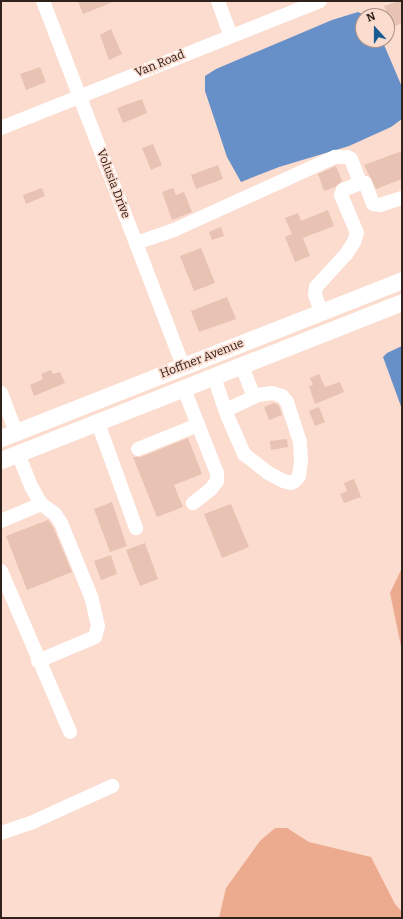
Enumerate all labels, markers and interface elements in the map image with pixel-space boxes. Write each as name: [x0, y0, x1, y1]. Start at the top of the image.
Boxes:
north arrow: [355, 8, 395, 48]
text: N: [365, 10, 377, 25]
street label: Van Road: [133, 48, 187, 80]
street label: Volusia Drive: [93, 147, 133, 221]
street label: Hoffner Avenue: [158, 336, 246, 382]

